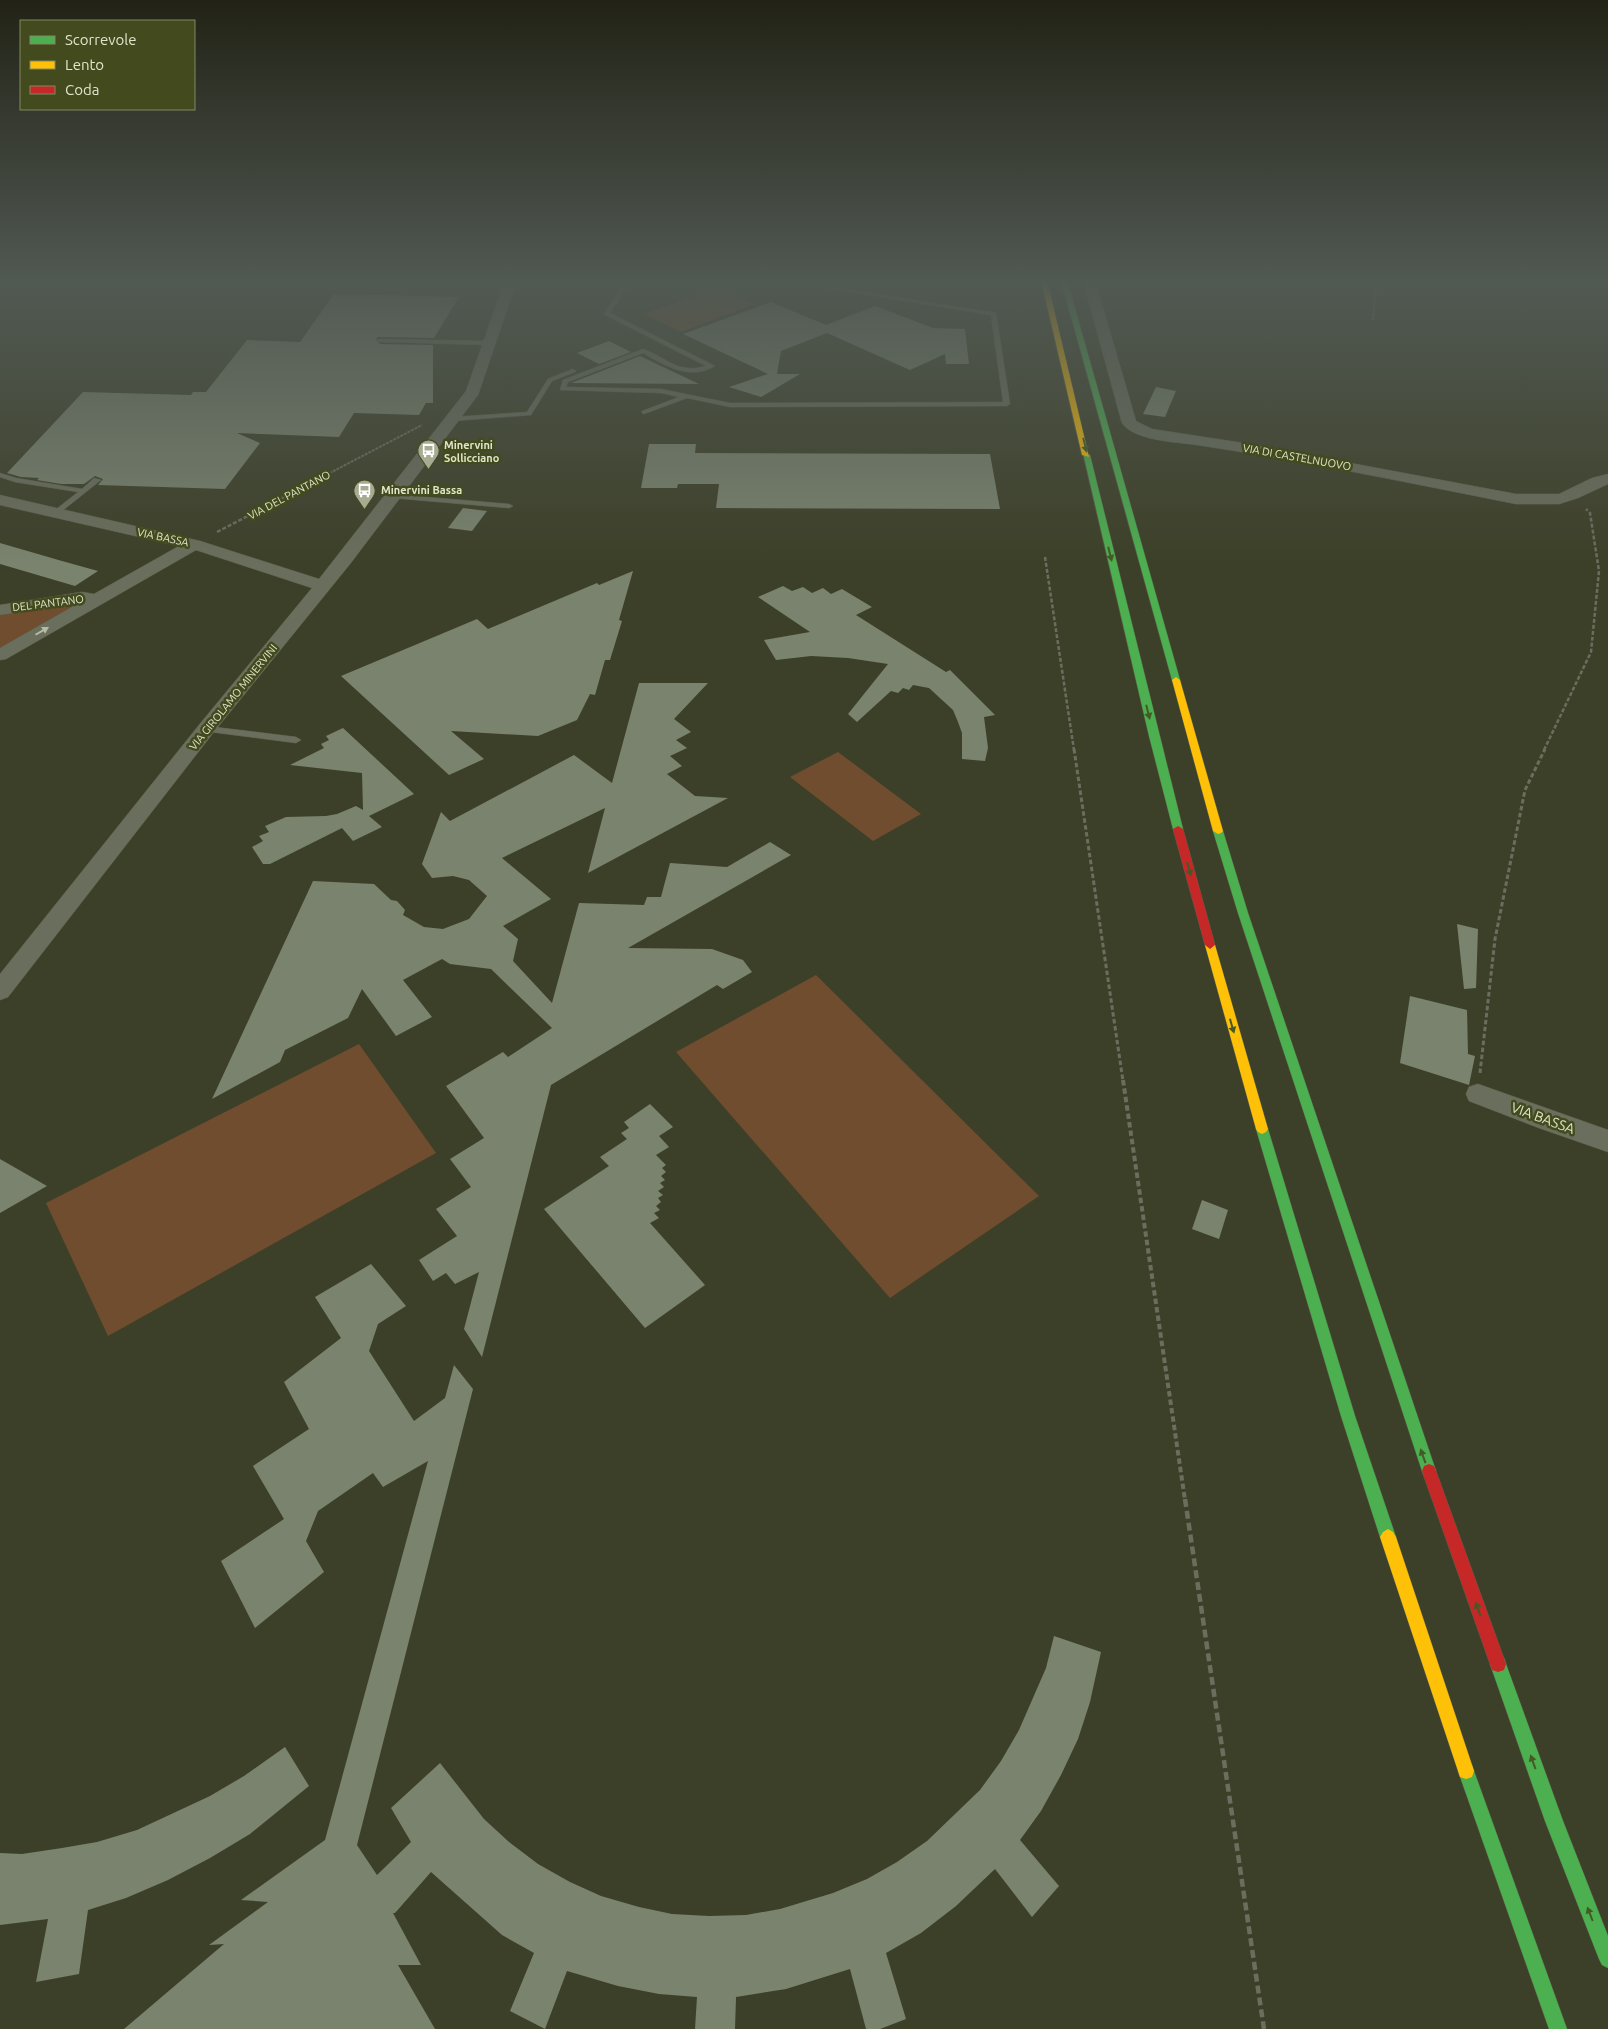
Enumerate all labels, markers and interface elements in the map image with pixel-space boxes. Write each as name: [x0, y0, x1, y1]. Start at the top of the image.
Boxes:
legend: [20, 20, 195, 110]
text: Scorrevole: [65, 31, 136, 48]
text: Lento: [65, 56, 104, 73]
text: Coda: [65, 81, 99, 98]
one-way arrow: [1081, 438, 1089, 453]
bus stop icon: Minervini Sollicciano: [416, 439, 440, 470]
place label: Minervini Sollicciano: [444, 439, 500, 464]
street label: VIA DI CASTELNUOVO: [1242, 442, 1352, 472]
street label: VIA DEL PANTANO: [246, 468, 332, 522]
bus stop icon: Minervini Bassa: [353, 478, 377, 509]
place label: Minervini Bassa: [381, 484, 462, 496]
street label: VIA BASSA: [136, 526, 191, 548]
one-way arrow: [1106, 547, 1114, 562]
street label: DEL PANTANO: [11, 593, 85, 613]
one-way arrow: [36, 626, 49, 635]
street label: VIA GIROLAMO MINERVINI: [187, 642, 279, 752]
one-way arrow: [1145, 704, 1153, 719]
one-way arrow: [1185, 862, 1193, 877]
one-way arrow: [1229, 1018, 1237, 1033]
street label: VIA BASSA: [1509, 1099, 1577, 1137]
one-way arrow: [1419, 1448, 1427, 1463]
one-way arrow: [1474, 1601, 1482, 1616]
one-way arrow: [1529, 1754, 1537, 1769]
one-way arrow: [1586, 1907, 1594, 1921]

